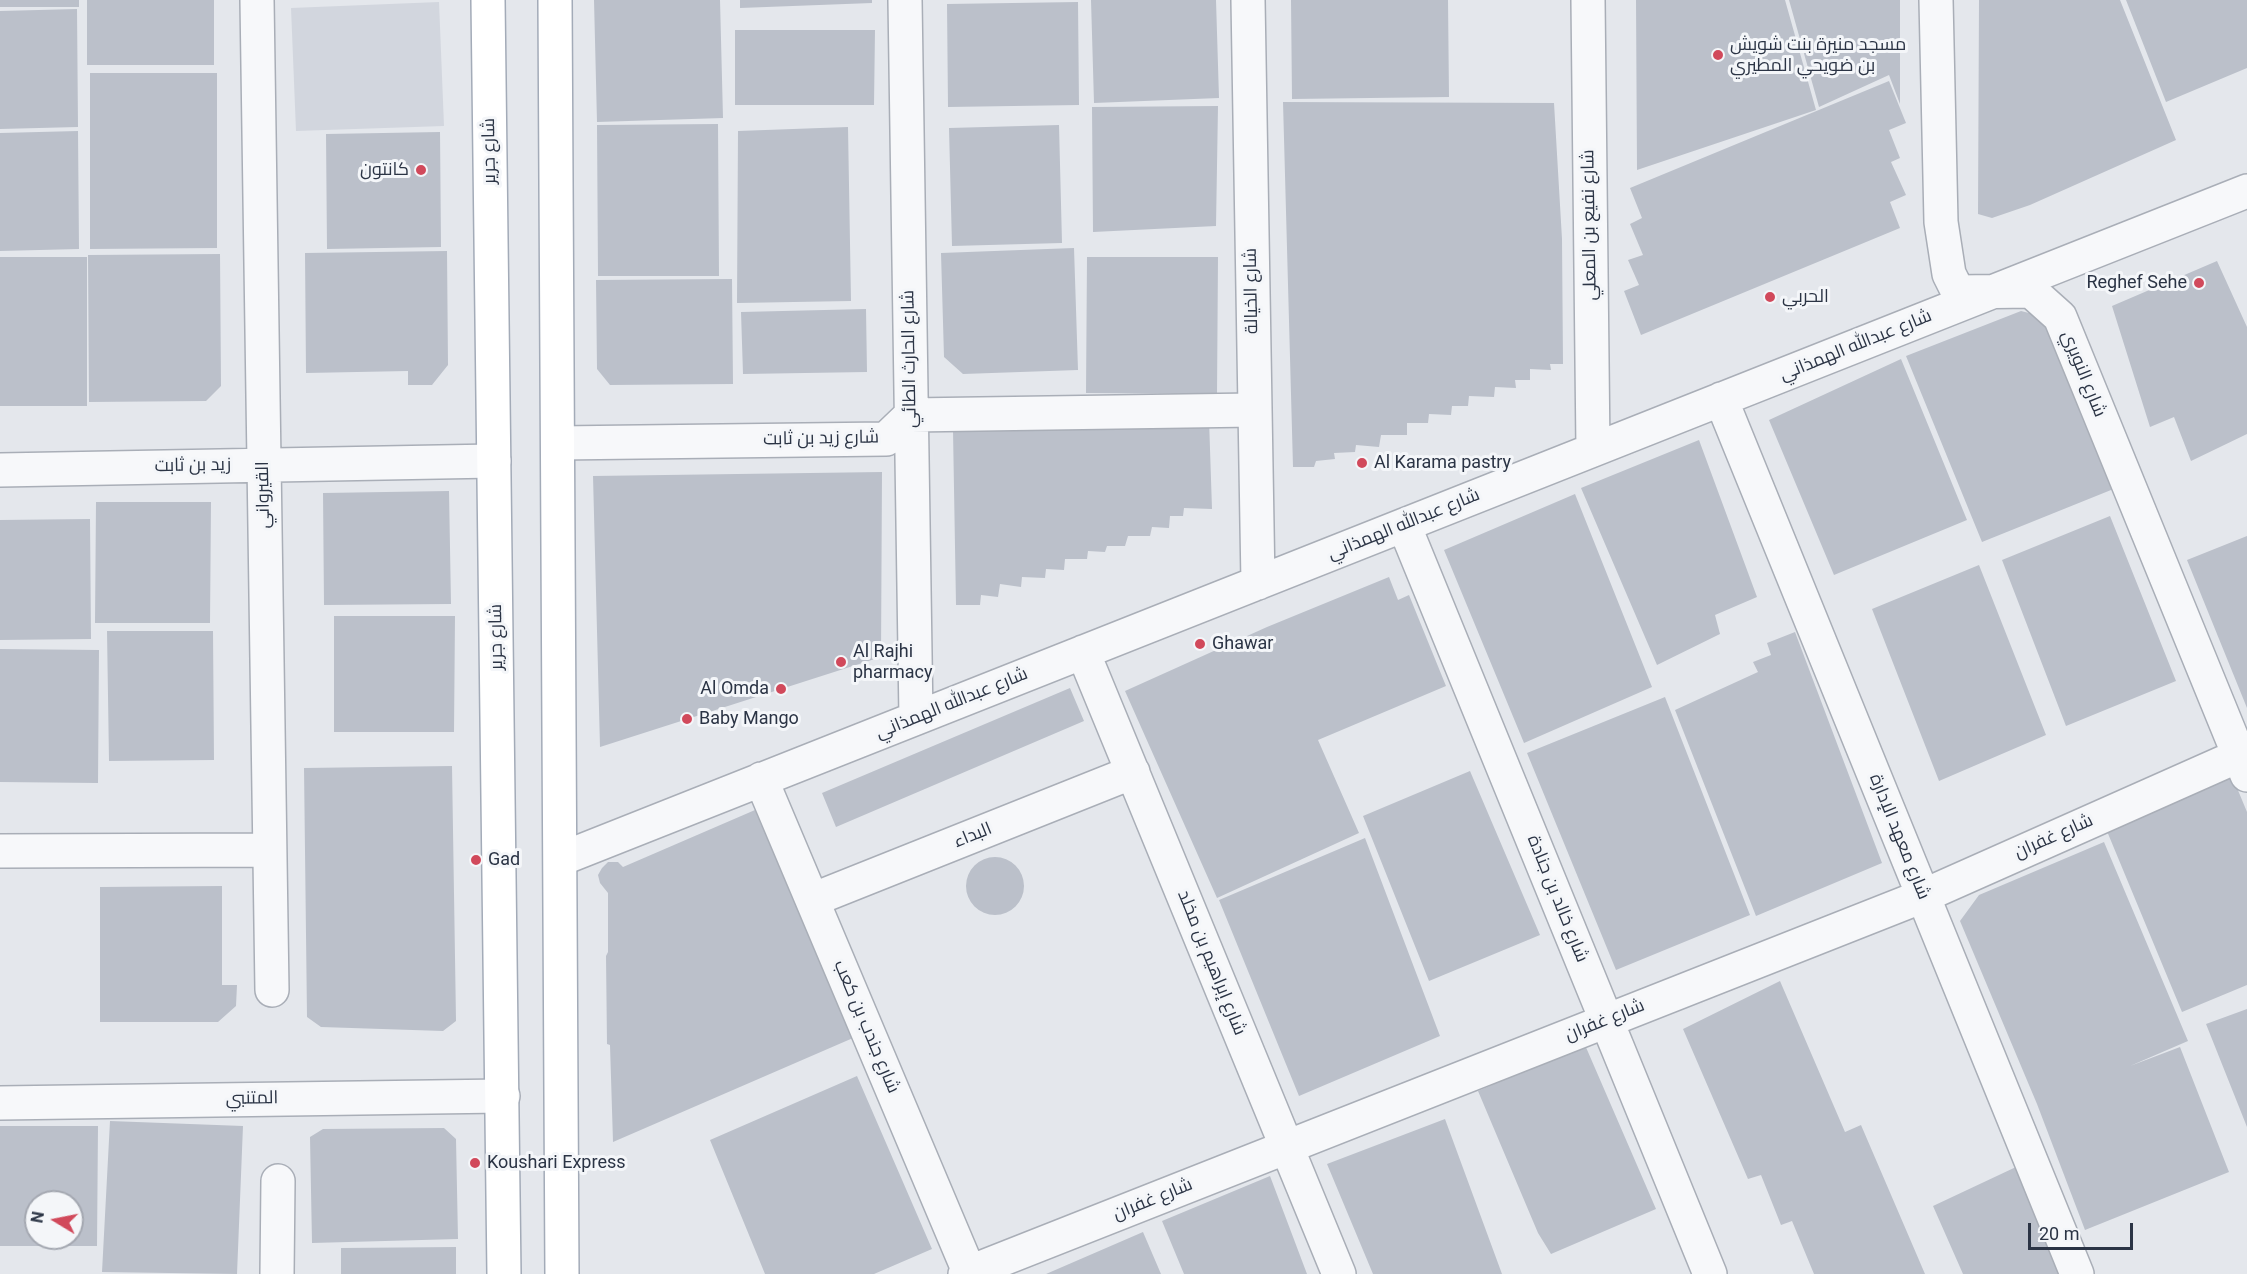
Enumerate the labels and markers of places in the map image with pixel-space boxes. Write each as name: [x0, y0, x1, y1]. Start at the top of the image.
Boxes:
place label: مسجد منيرة بنت شويش بن ضويحي المطيري: [1730, 34, 1906, 76]
marker: مسجد منيرة بنت شويش بن ضويحي المطيري: [1711, 48, 1725, 62]
place label: كانتون: [360, 159, 409, 181]
marker: كانتون: [414, 163, 428, 177]
place label: Reghef Sehe: [2086, 272, 2187, 294]
marker: Reghef Sehe: [2192, 276, 2206, 290]
place label: الحربي: [1782, 286, 1829, 308]
marker: الحربي: [1763, 290, 1777, 304]
place label: Al Karama pastry: [1374, 452, 1511, 474]
marker: Al Karama pastry: [1355, 456, 1369, 470]
place label: Ghawar: [1212, 633, 1273, 655]
marker: Ghawar: [1193, 637, 1207, 651]
place label: Al Rajhi pharmacy: [853, 641, 932, 684]
marker: Al Rajhi pharmacy: [834, 655, 848, 669]
place label: Al Omda: [700, 678, 769, 700]
marker: Al Omda: [774, 682, 788, 696]
place label: Baby Mango: [699, 708, 799, 730]
marker: Baby Mango: [680, 712, 694, 726]
place label: Gad: [488, 849, 520, 871]
marker: Gad: [469, 853, 483, 867]
place label: Koushari Express: [487, 1152, 626, 1174]
marker: Koushari Express: [468, 1156, 482, 1170]

